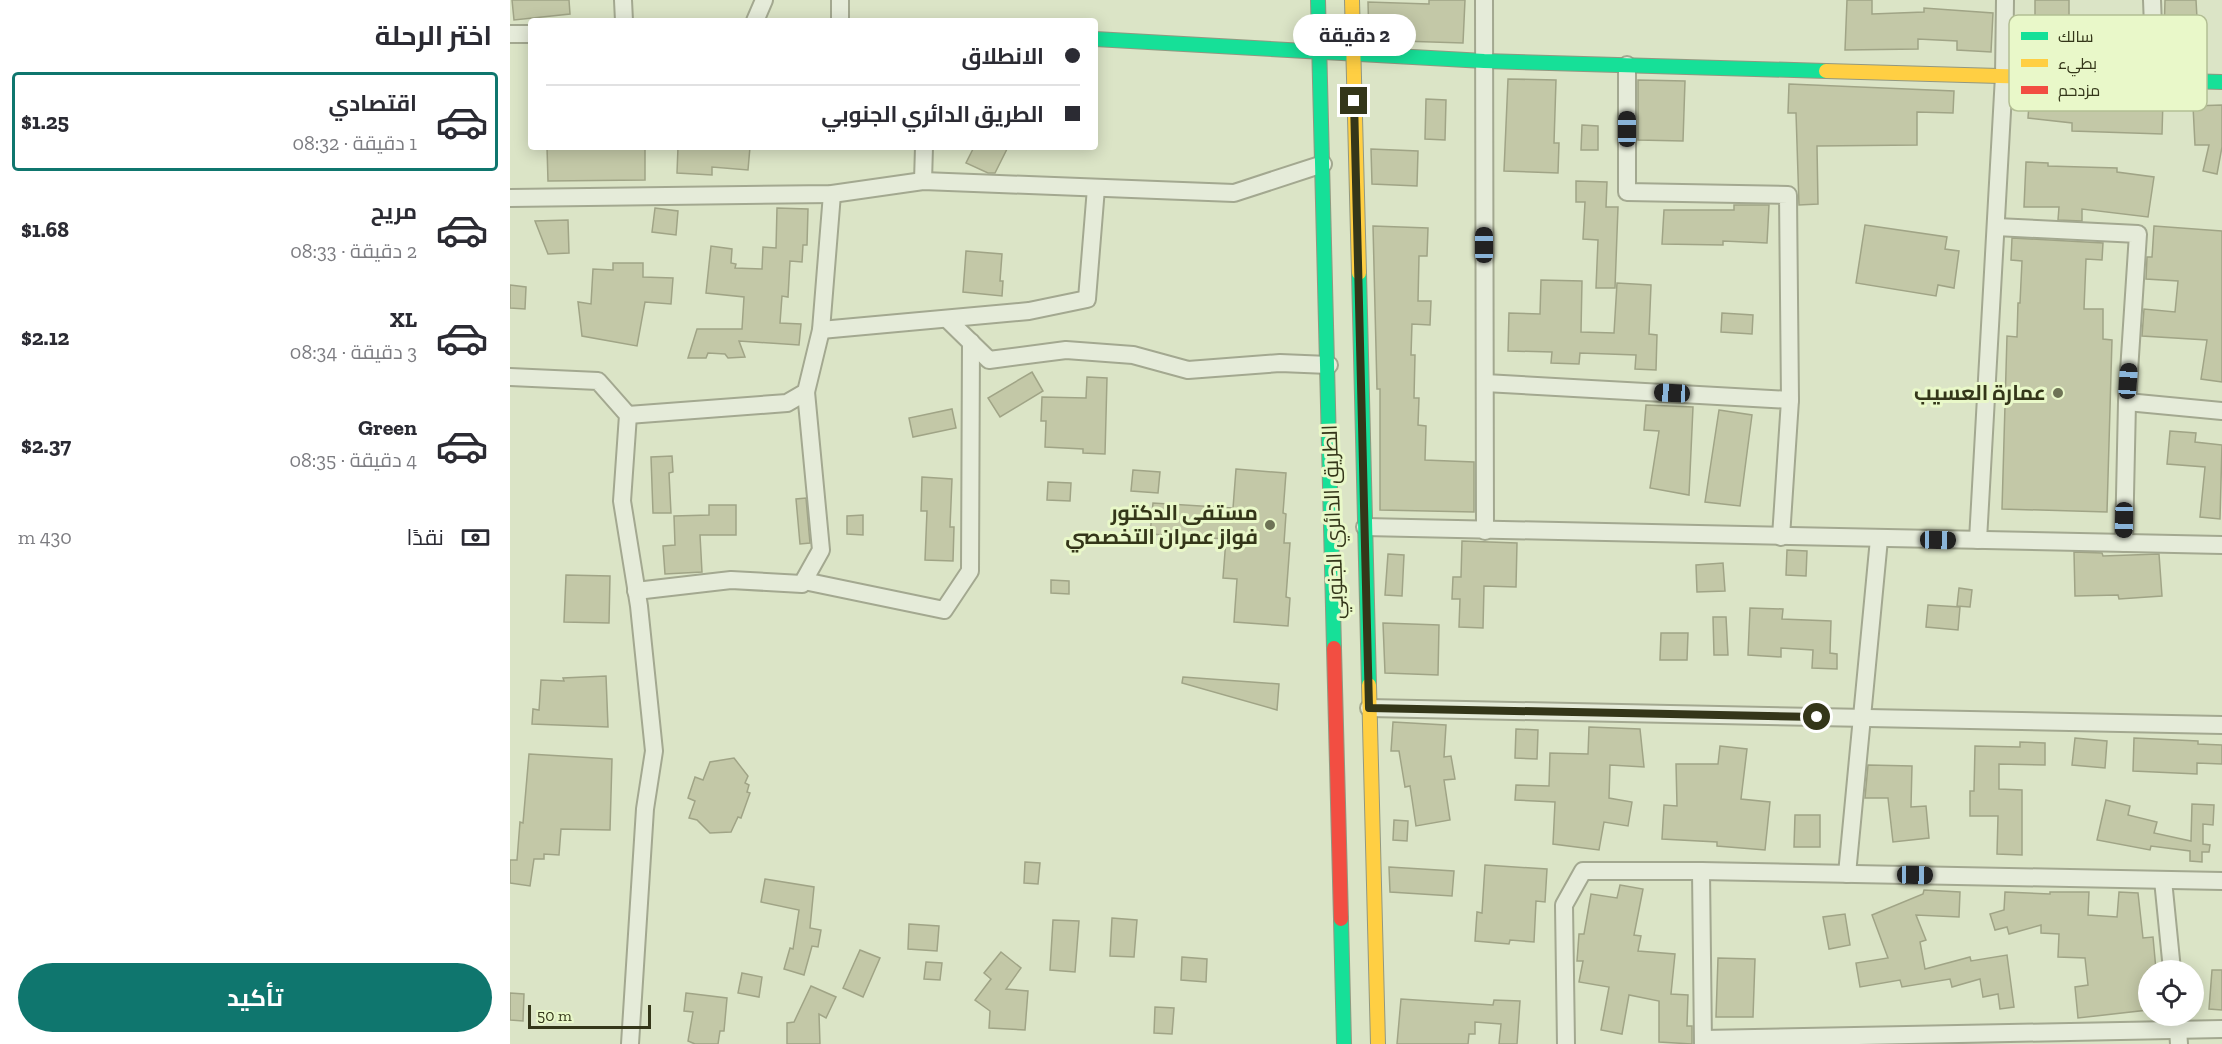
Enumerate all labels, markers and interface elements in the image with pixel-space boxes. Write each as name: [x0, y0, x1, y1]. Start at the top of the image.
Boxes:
callout: 2 دقيقة: [1292, 14, 1416, 56]
legend: [2009, 15, 2207, 111]
text: اختر الرحلة: [375, 20, 492, 52]
text: 2 دقيقة: [1319, 23, 1390, 47]
text: سالك: [2058, 27, 2093, 46]
text: الانطلاق: [961, 43, 1044, 70]
text: بطيء: [2058, 54, 2097, 77]
text: مزدحم: [2058, 81, 2100, 102]
route end: [1340, 87, 1367, 114]
text: اقتصادي: [328, 90, 417, 117]
icon: car: [435, 95, 489, 149]
text: الطريق الدائري الجنوبي: [821, 101, 1044, 128]
text: $1.25: [21, 108, 69, 135]
car: [1618, 111, 1636, 147]
text: 1 دقيقة · 08:32: [292, 131, 417, 155]
text: مريح: [371, 198, 417, 225]
icon: car: [435, 203, 489, 257]
text: $1.68: [21, 216, 69, 243]
car: [1475, 227, 1493, 263]
text: 2 دقيقة · 08:33: [290, 239, 417, 263]
text: XL: [390, 306, 417, 333]
icon: car: [435, 311, 489, 365]
text: $2.12: [21, 324, 69, 351]
text: 3 دقيقة · 08:34: [290, 340, 417, 364]
car: [2118, 362, 2138, 400]
place label: عمارة العسيب: [1914, 380, 2046, 405]
car: [1654, 383, 1690, 403]
marker: عمارة العسيب: [2051, 386, 2065, 400]
text: Green: [358, 414, 417, 441]
icon: car: [435, 419, 489, 473]
street label: الطريق الدائري الجنوبي: [1317, 424, 1352, 620]
text: $2.37: [21, 432, 71, 459]
text: 4 دقيقة · 08:35: [289, 448, 417, 472]
place label: مستفى الدكتور فواز عمران التخصصي: [1065, 500, 1258, 553]
car: [2115, 502, 2133, 538]
marker: مستفى الدكتور فواز عمران التخصصي: [1263, 518, 1277, 532]
icon: cash: [459, 521, 492, 554]
text: نقدًا: [406, 524, 444, 551]
text: 430 m: [18, 525, 72, 549]
car: [1920, 531, 1956, 549]
route start: [1803, 703, 1830, 730]
car: [1897, 866, 1933, 884]
map controls: [2138, 960, 2204, 1026]
button: locate: [2138, 960, 2204, 1026]
button: تأكيد: [18, 963, 492, 1032]
scale bar: [528, 1002, 651, 1030]
text: 50 m: [537, 1006, 572, 1025]

